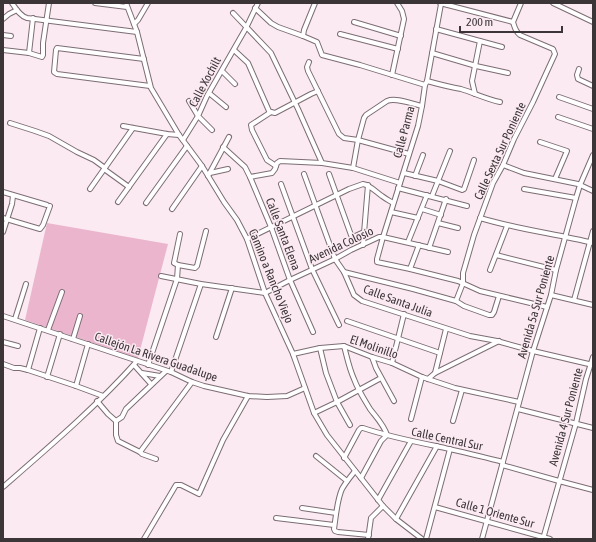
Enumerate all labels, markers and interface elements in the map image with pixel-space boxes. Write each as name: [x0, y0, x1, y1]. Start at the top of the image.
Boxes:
scale bar: [460, 8, 562, 34]
text: 200 m: [466, 15, 493, 29]
street label: Calle Xochilt: [186, 54, 224, 109]
street label: Calle Sexta Sur Poniente: [471, 100, 529, 202]
street label: Calle Parma: [390, 104, 418, 160]
street label: Calle Santa Elena: [263, 196, 303, 272]
street label: Avenida Colosio: [306, 224, 376, 266]
street label: Camino a Rancho Viejo: [246, 227, 296, 325]
street label: Avenida 5a Sur Poniente: [515, 254, 557, 360]
street label: Calle Santa Julia: [361, 282, 435, 320]
street label: Callejón La Rivera Guadalupe: [93, 329, 219, 385]
street label: El Molinillo: [348, 332, 400, 362]
street label: Avenida 4 Sur Poniente: [546, 366, 586, 468]
street label: Calle Central Sur: [410, 425, 484, 453]
street label: Calle 1 Oriente Sur: [454, 495, 536, 531]

